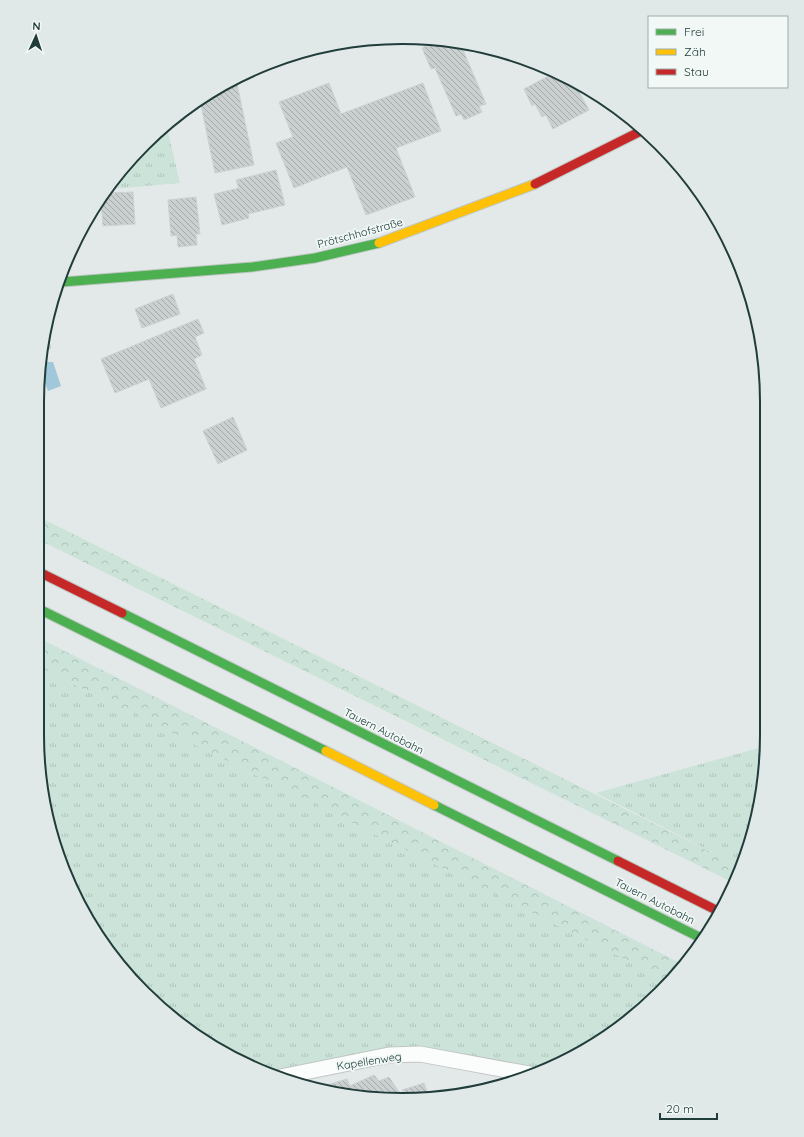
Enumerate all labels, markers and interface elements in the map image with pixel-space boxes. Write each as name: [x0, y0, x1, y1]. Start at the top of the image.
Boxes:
north arrow: [16, 16, 56, 56]
legend: [648, 16, 788, 88]
text: N: [32, 19, 41, 33]
text: Frei: [684, 24, 704, 39]
text: Zäh: [684, 44, 706, 59]
text: Stau: [684, 64, 709, 79]
street label: Prötschhofstraße: [316, 215, 404, 251]
street label: Tauern Autobahn: [342, 705, 426, 757]
street label: Tauern Autobahn: [613, 875, 697, 927]
street label: Kapellenweg: [335, 1049, 403, 1073]
scale bar: [660, 1095, 717, 1121]
text: 20 m: [666, 1101, 694, 1116]

